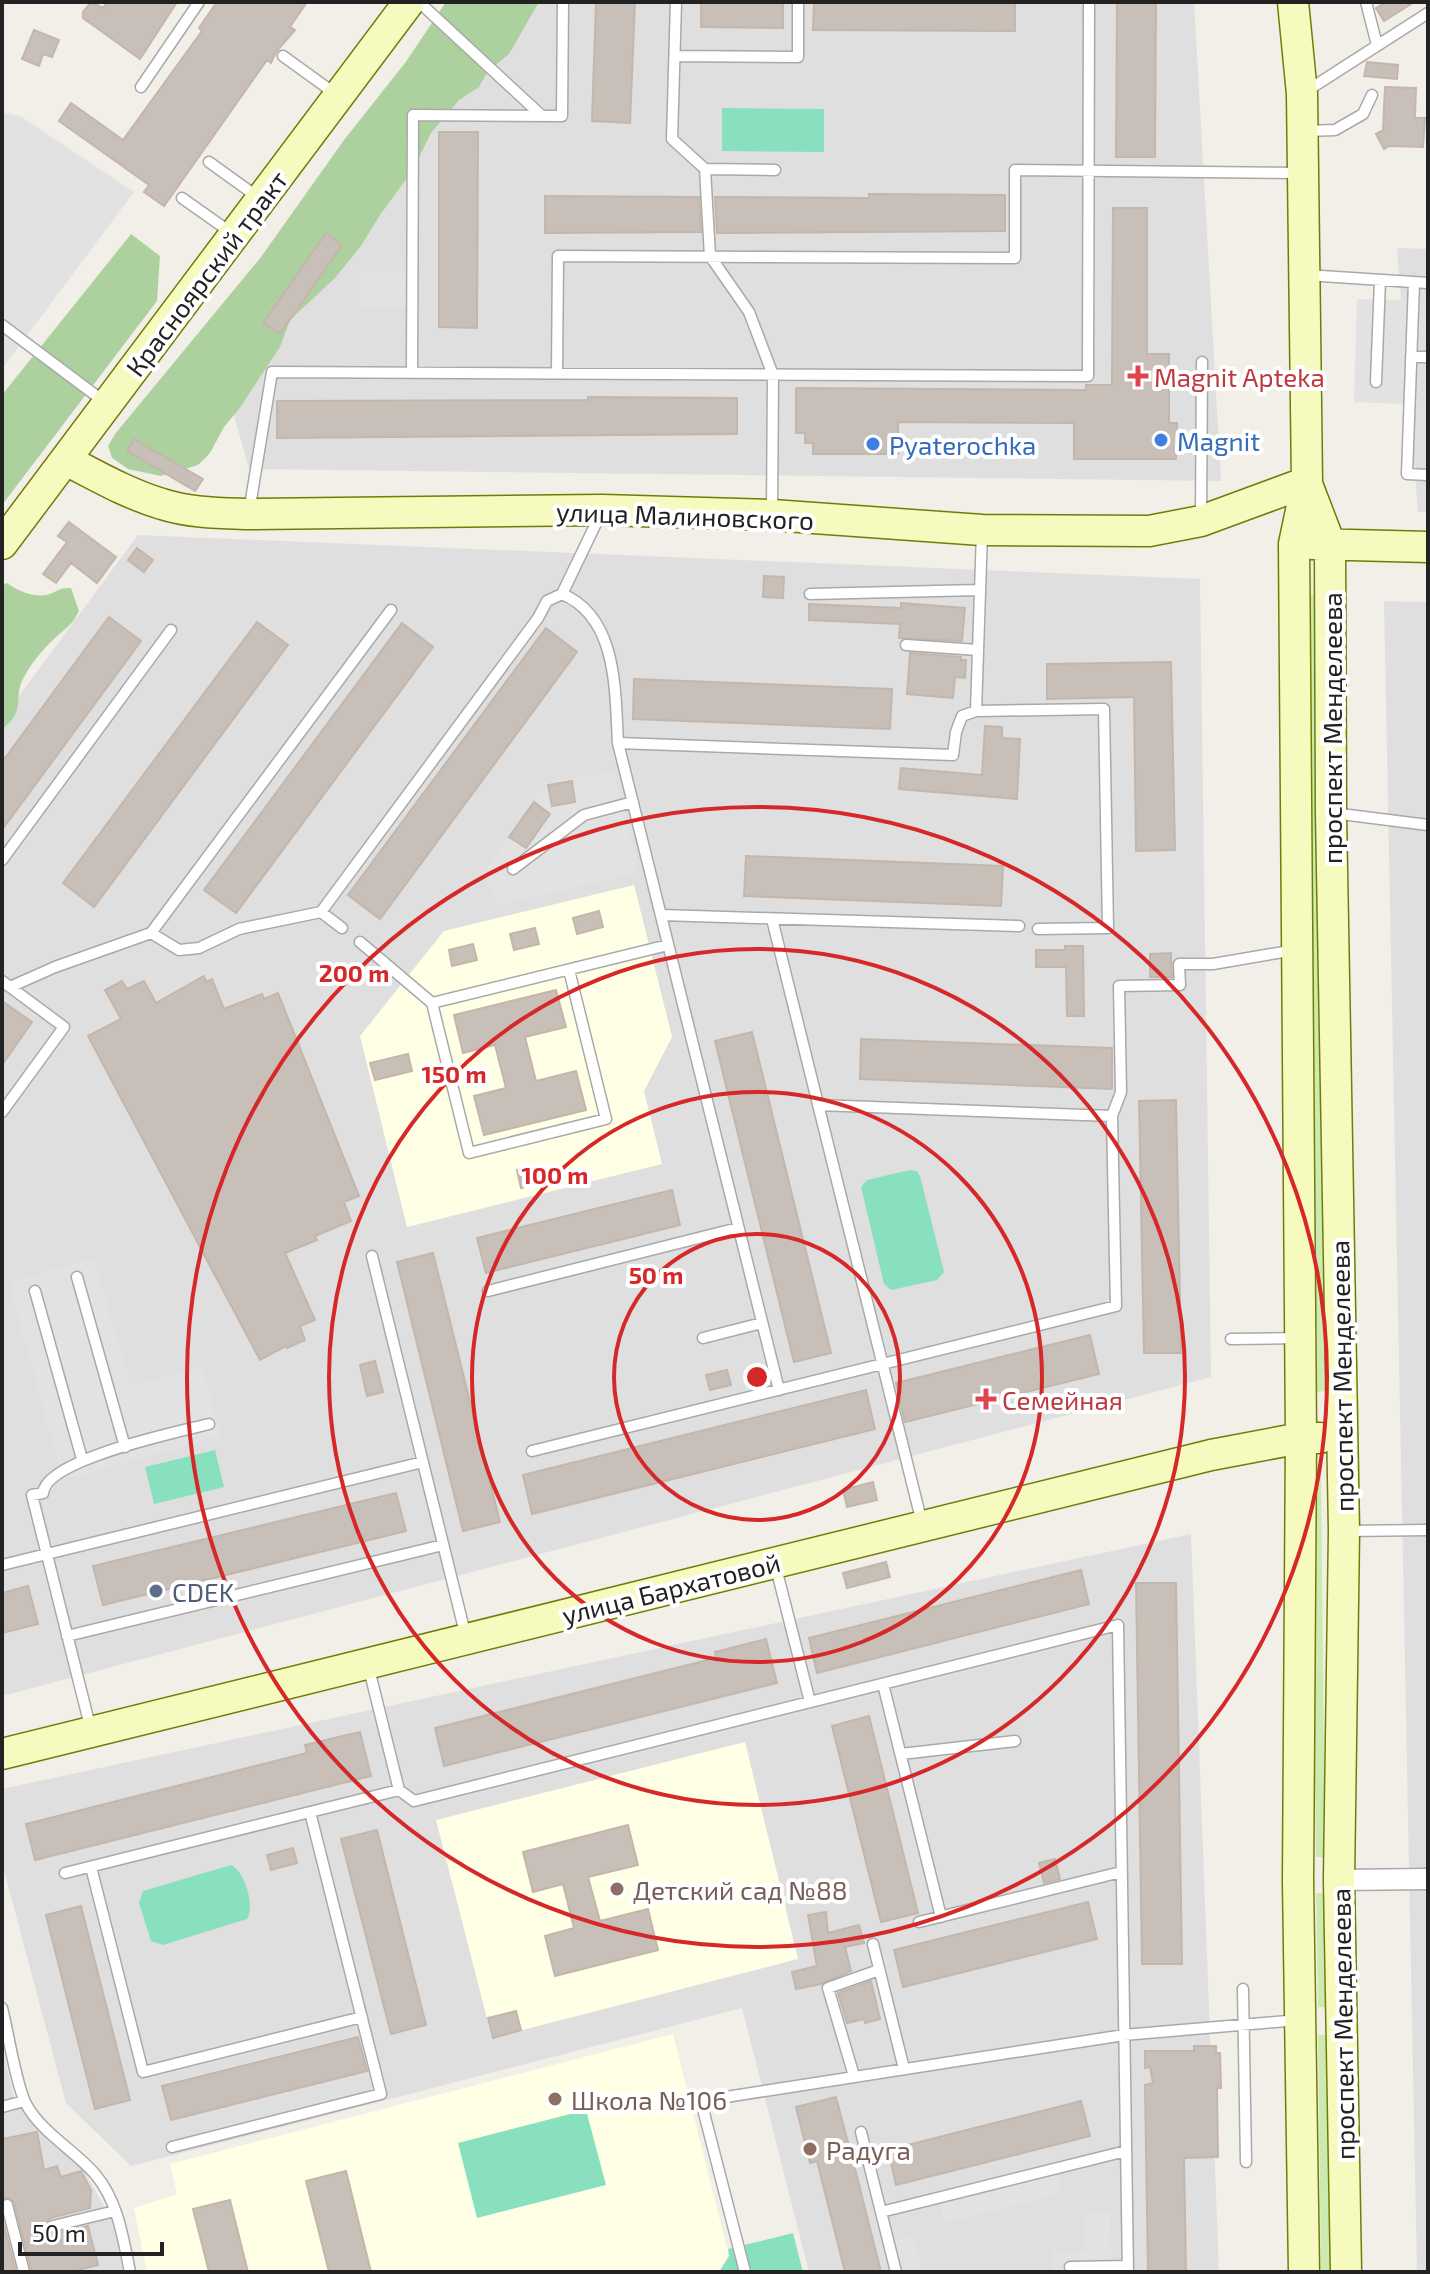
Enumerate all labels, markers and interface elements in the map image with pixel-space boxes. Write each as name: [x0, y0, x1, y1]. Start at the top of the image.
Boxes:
street label: Красноярский тракт: [119, 164, 293, 382]
place label: Magnit Apteka: [1154, 361, 1325, 392]
marker: Magnit Apteka: [1129, 367, 1147, 385]
place label: Magnit: [1177, 425, 1260, 456]
place label: Pyaterochka: [889, 429, 1036, 460]
marker: Magnit: [1152, 431, 1170, 449]
marker: Pyaterochka: [864, 435, 882, 453]
street label: улица Малиновского: [556, 495, 814, 536]
street label: проспект Менделеева: [1316, 592, 1347, 864]
text: 200 m: [319, 958, 389, 987]
text: 150 m: [421, 1059, 487, 1088]
text: 100 m: [522, 1160, 588, 1189]
street label: проспект Менделеева: [1323, 1240, 1359, 1512]
text: 50 m: [629, 1260, 683, 1289]
centre of rings: [743, 1363, 771, 1391]
place label: Семейная: [1002, 1384, 1123, 1415]
marker: Семейная: [977, 1390, 995, 1408]
street label: улица Бархатовой: [559, 1546, 783, 1631]
place label: CDEK: [172, 1576, 234, 1607]
marker: CDEK: [147, 1582, 165, 1600]
place label: Детский сад №88: [633, 1874, 848, 1905]
marker: Детский сад №88: [608, 1880, 626, 1898]
street label: проспект Менделеева: [1324, 1888, 1360, 2160]
place label: Школа №106: [571, 2084, 727, 2115]
marker: Школа №106: [546, 2090, 564, 2108]
place label: Радуга: [826, 2134, 911, 2166]
marker: Радуга: [801, 2140, 819, 2158]
scale bar: [20, 2206, 162, 2256]
text: 50 m: [32, 2218, 86, 2247]

